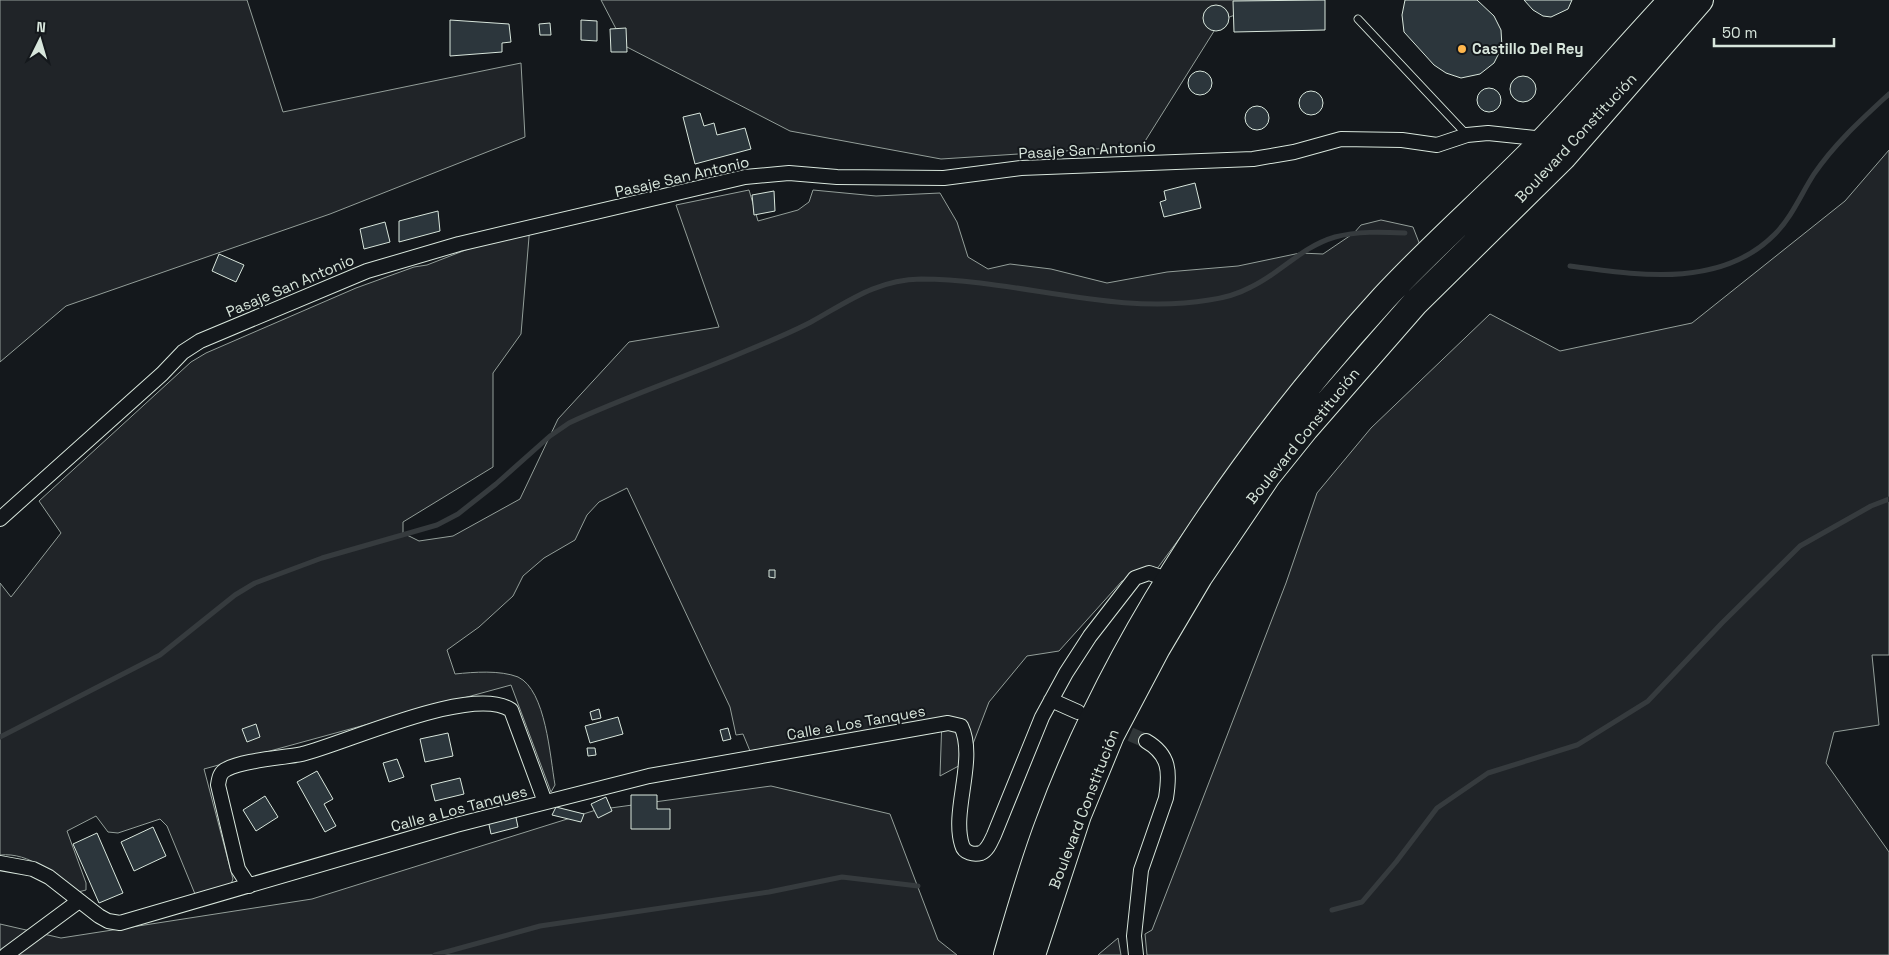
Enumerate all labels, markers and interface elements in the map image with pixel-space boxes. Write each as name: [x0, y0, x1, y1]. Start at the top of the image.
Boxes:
north arrow: [15, 15, 65, 65]
scale bar: [1714, 15, 1834, 47]
text: N: [36, 18, 47, 36]
text: 50 m: [1722, 23, 1757, 42]
place label: Castillo Del Rey: [1472, 39, 1584, 58]
marker: Castillo Del Rey: [1456, 43, 1468, 55]
street label: Boulevard Constitución: [1511, 69, 1640, 206]
street label: Pasaje San Antonio: [1018, 136, 1156, 163]
street label: Pasaje San Antonio: [613, 152, 751, 201]
street label: Pasaje San Antonio: [223, 250, 357, 321]
street label: Boulevard Constitución: [1242, 364, 1363, 508]
street label: Calle a Los Tanques: [785, 701, 927, 744]
street label: Boulevard Constitución: [1044, 726, 1123, 891]
street label: Calle a Los Tanques: [389, 781, 529, 836]

